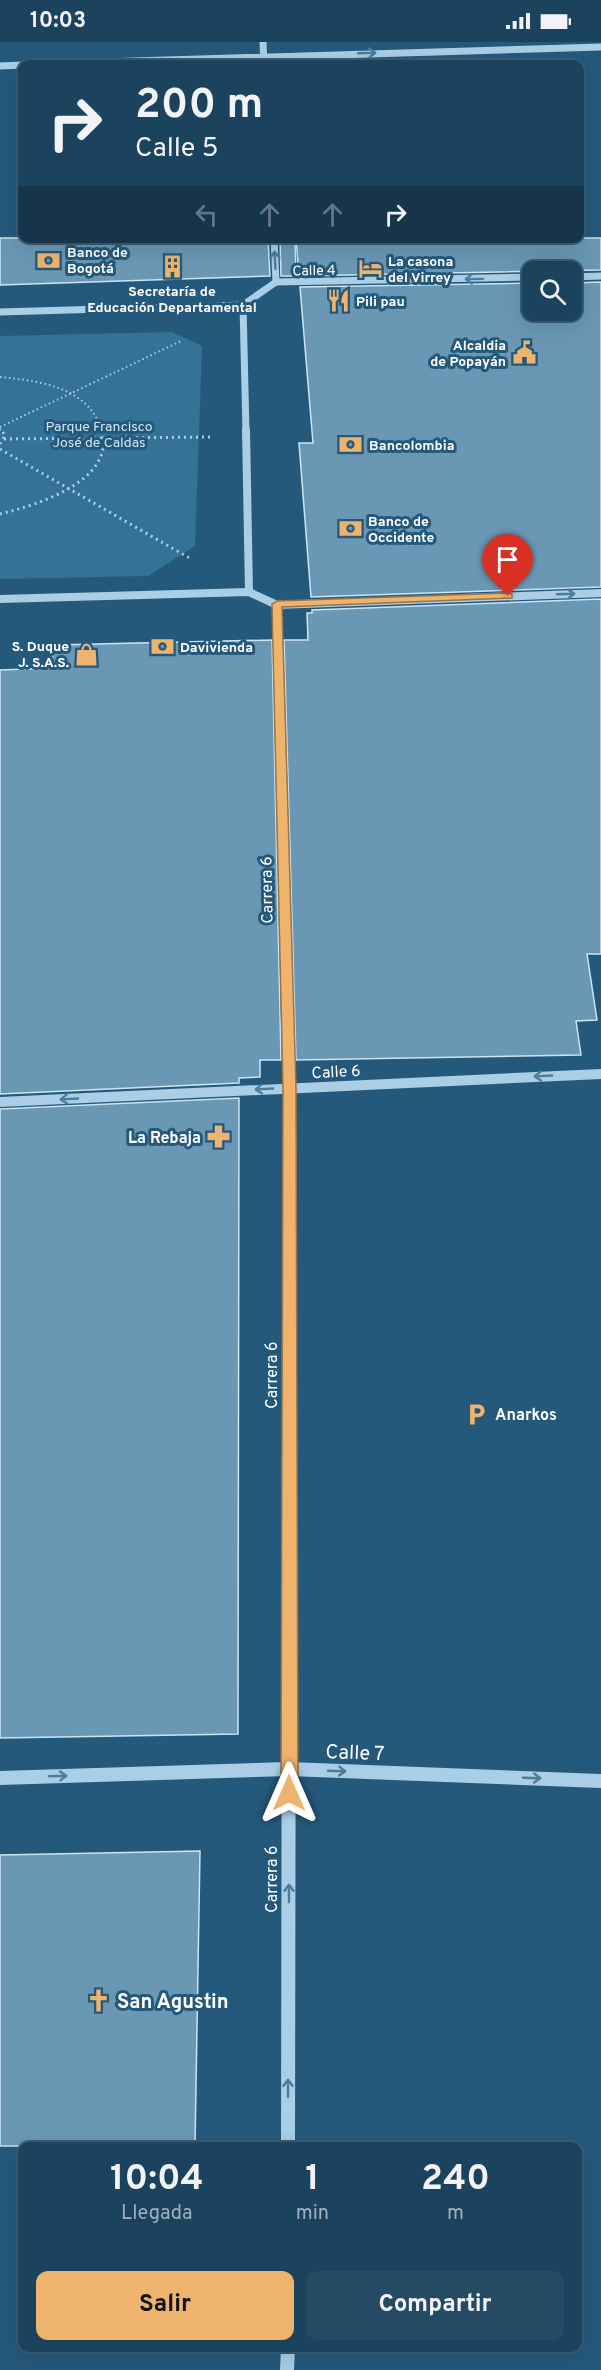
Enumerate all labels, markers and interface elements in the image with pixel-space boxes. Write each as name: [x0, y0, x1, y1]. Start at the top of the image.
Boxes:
text: 10:03: [30, 8, 86, 35]
one-way arrow: [356, 47, 376, 59]
text: 200 m: [135, 80, 263, 133]
icon: right: [36, 84, 114, 162]
text: Calle 5: [135, 132, 218, 166]
icon: left: [190, 198, 223, 231]
icon: ahead: [253, 198, 286, 231]
icon: ahead: [316, 198, 349, 231]
icon: right: [379, 198, 412, 231]
place label: Banco de Bogotá: [67, 245, 128, 278]
bank icon: Banco de Bogotá: [36, 247, 62, 273]
one-way arrow: [269, 251, 280, 271]
building icon: Secretaría de Educación Departamental: [159, 254, 185, 280]
place label: La casona del Virrey: [388, 254, 453, 287]
hotel icon: La casona del Virrey: [357, 256, 383, 282]
map controls: [522, 261, 582, 321]
button: search: [522, 261, 582, 321]
street label: Calle 4: [292, 263, 336, 280]
one-way arrow: [465, 273, 485, 284]
place label: Secretaría de Educación Departamental: [87, 284, 257, 317]
restaurant icon: Pili pau: [325, 288, 351, 314]
place label: Pili pau: [356, 294, 405, 311]
place label: Alcaldia de Popayán: [430, 338, 506, 371]
public building icon: Alcaldia de Popayán: [511, 340, 537, 366]
park label: Parque Francisco José de Caldas: [45, 419, 153, 452]
bank icon: Bancolombia: [338, 432, 364, 458]
place label: Bancolombia: [369, 438, 454, 455]
place label: Banco de Occidente: [368, 514, 434, 547]
bank icon: Banco de Occidente: [337, 516, 363, 542]
pin: [482, 534, 533, 596]
icon: arrive: [491, 543, 524, 576]
one-way arrow: [556, 588, 575, 600]
bank icon: Davivienda: [149, 634, 175, 660]
place label: S. Duque J. S.A.S.: [12, 639, 69, 672]
place label: Davivienda: [180, 640, 253, 657]
shop icon: S. Duque J. S.A.S.: [74, 641, 100, 667]
street label: Carrera 6: [257, 856, 279, 924]
street label: Calle 6: [311, 1062, 361, 1084]
one-way arrow: [533, 1071, 553, 1082]
one-way arrow: [254, 1084, 274, 1095]
one-way arrow: [60, 1093, 80, 1104]
pharmacy icon: La Rebaja: [206, 1124, 232, 1150]
place label: La Rebaja: [128, 1129, 201, 1149]
street label: Carrera 6: [263, 1341, 283, 1409]
parking icon: Anarkos: [464, 1401, 490, 1427]
place label: Anarkos: [495, 1406, 557, 1426]
street label: Calle 7: [325, 1740, 385, 1768]
position arrow: [257, 1761, 321, 1825]
one-way arrow: [327, 1765, 347, 1777]
one-way arrow: [48, 1771, 68, 1782]
one-way arrow: [522, 1773, 542, 1784]
street label: Carrera 6: [263, 1845, 283, 1913]
one-way arrow: [283, 1884, 295, 1904]
church icon: San Agustin: [86, 1988, 112, 2014]
place label: San Agustin: [117, 1990, 229, 2016]
one-way arrow: [282, 2079, 294, 2099]
text: 10:04: [110, 2157, 204, 2203]
text: 1: [305, 2157, 320, 2203]
text: 240: [421, 2157, 490, 2203]
text: Llegada: [121, 2201, 193, 2227]
text: min: [296, 2201, 329, 2227]
text: m: [447, 2201, 464, 2227]
button: Salir: [36, 2271, 294, 2340]
button: Compartir: [306, 2271, 564, 2340]

